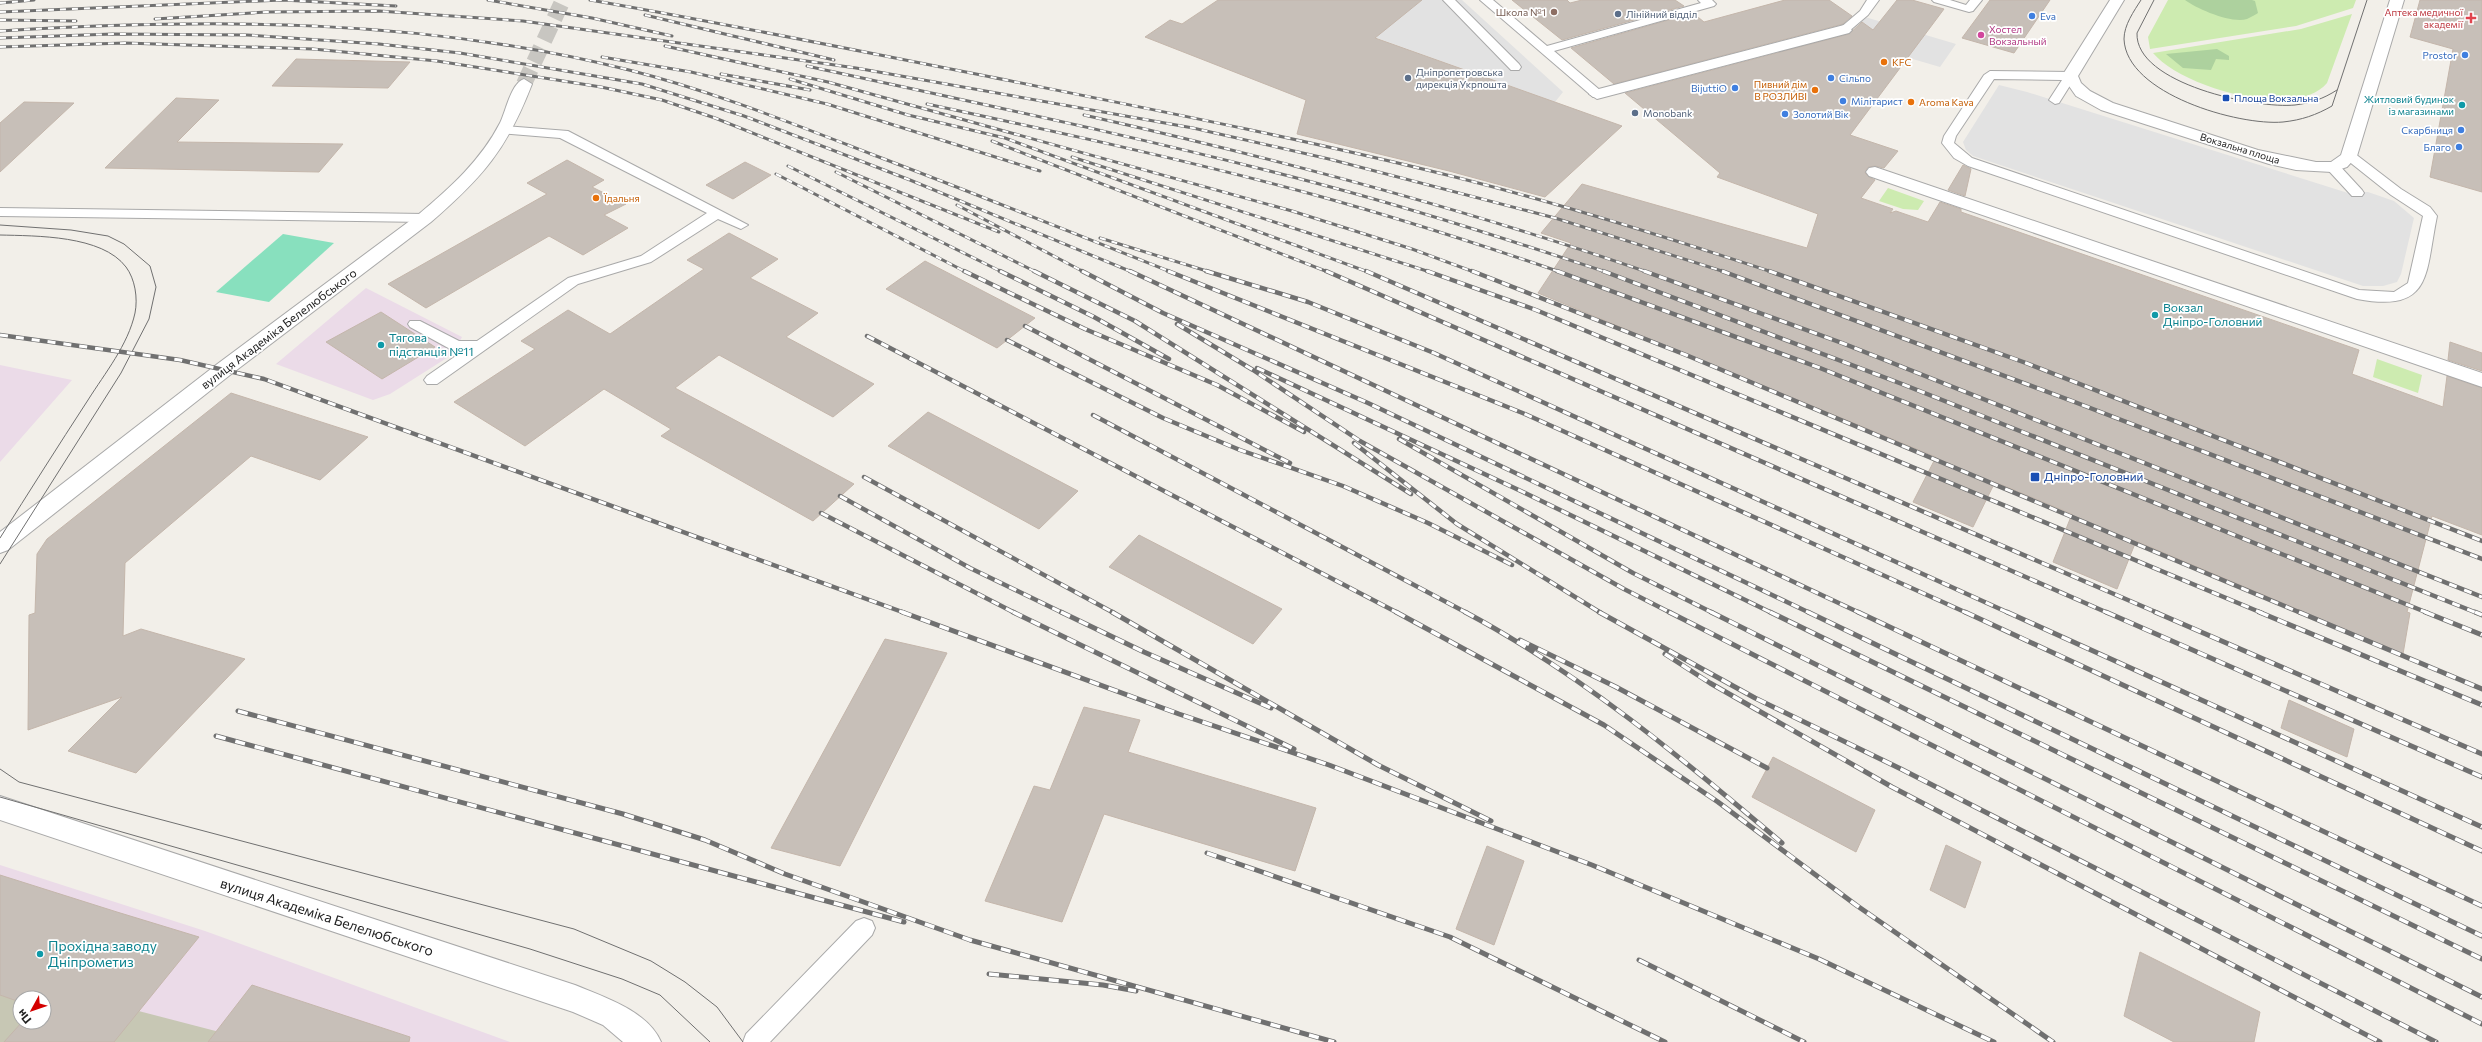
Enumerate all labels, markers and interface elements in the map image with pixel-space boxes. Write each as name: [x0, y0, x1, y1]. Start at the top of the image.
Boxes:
place label: Школа №1: [1496, 6, 1546, 18]
place label: Аптека медичної академії: [2385, 6, 2463, 30]
marker: Школа №1: [1549, 7, 1559, 17]
place label: Лінійний відділ: [1626, 8, 1697, 20]
marker: Лінійний відділ: [1613, 9, 1623, 19]
place label: Eva: [2040, 10, 2056, 22]
marker: Eva: [2027, 11, 2037, 21]
marker: Аптека медичної академії: [2466, 13, 2476, 23]
place label: Хостел Вокзальный: [1989, 23, 2046, 47]
marker: Хостел Вокзальный: [1976, 30, 1986, 40]
place label: Prostor: [2423, 49, 2457, 61]
marker: Prostor: [2460, 50, 2470, 60]
place label: KFC: [1892, 56, 1911, 68]
marker: KFC: [1879, 57, 1889, 67]
place label: Дніпропетровська дирекція Укрпошта: [1416, 66, 1507, 90]
place label: Сільпо: [1839, 72, 1871, 84]
marker: Дніпропетровська дирекція Укрпошта: [1403, 73, 1413, 83]
marker: Сільпо: [1826, 73, 1836, 83]
place label: Пивний дім В РОЗЛИВІ: [1754, 78, 1807, 102]
place label: BijuttiO: [1691, 82, 1727, 94]
marker: BijuttiO: [1730, 83, 1740, 93]
marker: Пивний дім В РОЗЛИВІ: [1810, 85, 1820, 95]
place label: Площа Вокзальна: [2234, 92, 2318, 104]
marker: Площа Вокзальна: [2221, 93, 2231, 103]
place label: Житловий будинок із магазинами: [2364, 93, 2455, 117]
place label: Мілітарист: [1851, 95, 1903, 107]
marker: Мілітарист: [1838, 96, 1848, 106]
place label: Aroma Kava: [1919, 96, 1974, 108]
marker: Aroma Kava: [1906, 97, 1916, 107]
marker: Житловий будинок із магазинами: [2457, 100, 2467, 110]
place label: Monobank: [1643, 107, 1693, 119]
marker: Monobank: [1630, 108, 1640, 118]
place label: Золотий Вік: [1793, 108, 1849, 120]
marker: Золотий Вік: [1780, 109, 1790, 119]
place label: Скарбниця: [2401, 124, 2453, 136]
marker: Скарбниця: [2456, 125, 2466, 135]
street label: Вокзальна площа: [2199, 130, 2281, 166]
place label: Благо: [2423, 141, 2451, 153]
marker: Благо: [2454, 142, 2464, 152]
place label: Їдальня: [603, 192, 640, 204]
marker: Їдальня: [591, 193, 601, 203]
street label: вулиця Академіка Белелюбського: [198, 265, 359, 391]
place label: Вокзал Днiпро-Головний: [2163, 300, 2262, 328]
marker: Вокзал Днiпро-Головний: [2150, 310, 2160, 320]
place label: Тягова пiдстанцiя №11: [389, 330, 474, 358]
marker: Тягова пiдстанцiя №11: [376, 340, 386, 350]
place label: Дніпро-Головний: [2044, 469, 2143, 483]
marker: Дніпро-Головний: [2029, 471, 2041, 483]
street label: вулиця Академіка Белелюбського: [218, 874, 436, 959]
place label: Прохідна заводу Дніпрометиз: [48, 937, 157, 970]
marker: Прохідна заводу Дніпрометиз: [35, 949, 45, 959]
north arrow: [12, 990, 52, 1030]
text: Пн: [14, 1007, 34, 1027]

